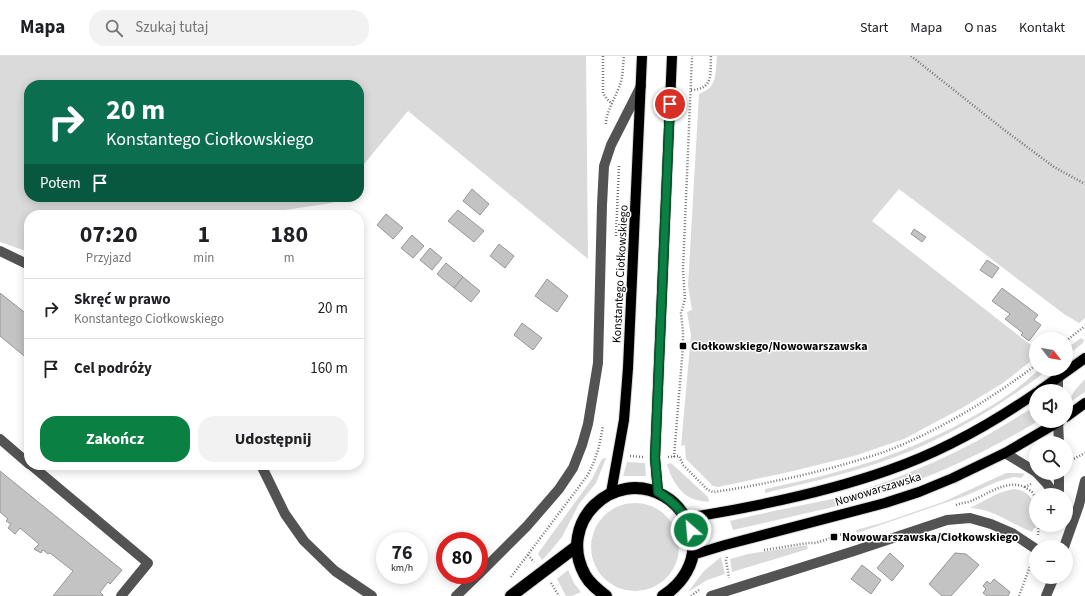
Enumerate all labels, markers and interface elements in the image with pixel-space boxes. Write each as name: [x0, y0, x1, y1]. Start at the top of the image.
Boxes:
search box: [89, 10, 369, 46]
text: Mapa: [20, 14, 65, 41]
icon: search: [103, 17, 125, 39]
text: Szukaj tutaj: [135, 17, 208, 38]
text: Start: [860, 18, 888, 38]
text: Mapa: [910, 18, 942, 38]
text: O nas: [964, 18, 997, 38]
text: Kontakt: [1019, 18, 1065, 38]
pin: [653, 87, 687, 121]
text: 20 m: [106, 90, 165, 130]
icon: arrive: [659, 93, 681, 115]
icon: right: [40, 96, 92, 148]
text: Konstantego Ciołkowskiego: [106, 127, 314, 152]
icon: arrive: [89, 172, 111, 194]
text: Potem: [40, 173, 81, 194]
street label: Konstantego Ciołkowskiego: [608, 204, 633, 344]
text: 07:20: [80, 217, 138, 252]
text: 1: [198, 217, 210, 252]
text: 180: [270, 217, 308, 252]
text: Przyjazd: [86, 249, 131, 267]
text: min: [193, 249, 214, 267]
text: m: [284, 249, 295, 267]
text: Skręć w prawo: [74, 289, 171, 310]
icon: right: [40, 298, 62, 320]
text: 20 m: [318, 298, 348, 319]
text: Konstantego Ciołkowskiego: [74, 310, 224, 328]
north arrow: [1029, 332, 1073, 376]
map controls: [1029, 332, 1073, 584]
place label: Ciołkowskiego/Nowowarszawska: [691, 338, 868, 355]
marker: Ciołkowskiego/Nowowarszawska: [678, 341, 688, 351]
icon: arrive: [40, 358, 62, 380]
text: Cel podróży: [74, 358, 152, 379]
text: 160 m: [310, 358, 348, 379]
button: sound: [1029, 384, 1073, 428]
button: Zakończ: [40, 416, 190, 462]
button: Udostępnij: [198, 416, 348, 462]
button: search: [1029, 436, 1073, 480]
street label: Nowowarszawska: [833, 468, 923, 511]
button: +: [1029, 488, 1073, 532]
position arrow: [670, 509, 712, 551]
place label: Nowowarszawska/Ciołkowskiego: [842, 529, 1019, 546]
speed limit sign: 80: [436, 532, 488, 584]
marker: Nowowarszawska/Ciołkowskiego: [829, 532, 839, 542]
text: 76: [391, 539, 413, 567]
button: −: [1029, 540, 1073, 584]
text: km/h: [391, 561, 413, 575]

